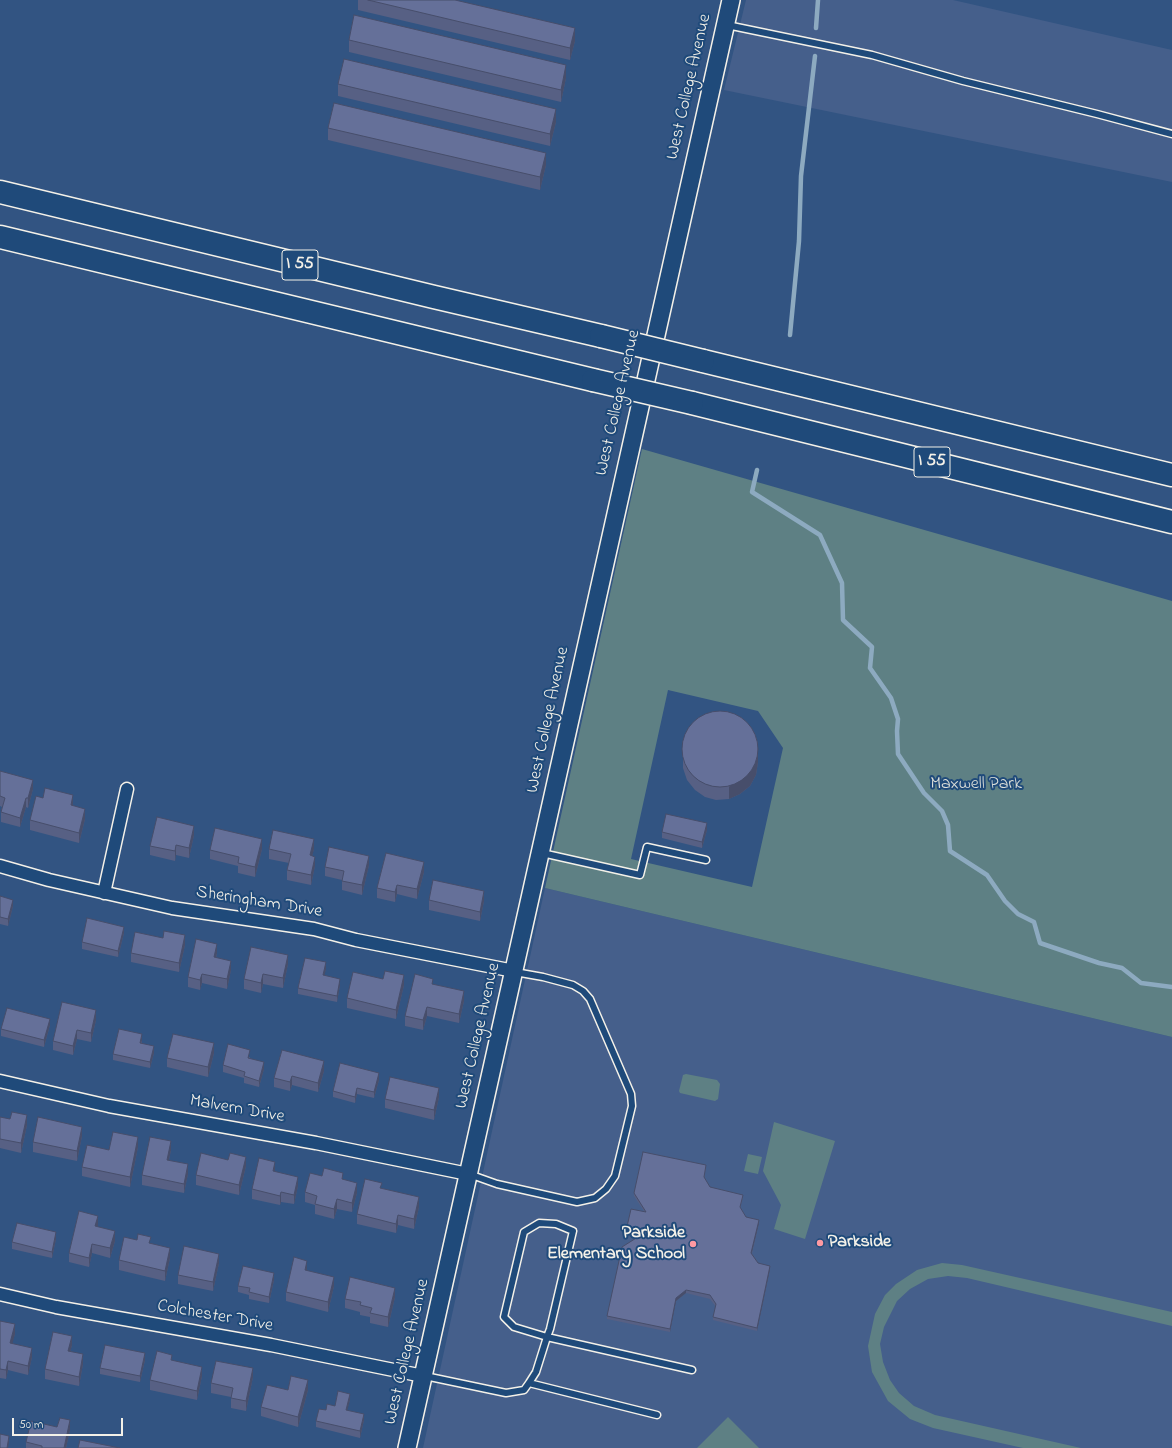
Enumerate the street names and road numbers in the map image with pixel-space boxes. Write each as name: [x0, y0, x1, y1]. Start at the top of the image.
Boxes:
street label: West College Avenue: [663, 12, 717, 162]
road number: I 55: [282, 250, 318, 280]
street label: West College Avenue: [592, 328, 646, 478]
road number: I 55: [914, 447, 950, 477]
street label: West College Avenue: [523, 645, 575, 795]
street label: Sheringham Drive: [194, 882, 324, 924]
street label: West College Avenue: [452, 961, 506, 1111]
street label: Malvern Drive: [188, 1091, 286, 1129]
street label: West College Avenue: [381, 1277, 435, 1427]
street label: Colchester Drive: [155, 1296, 275, 1338]

